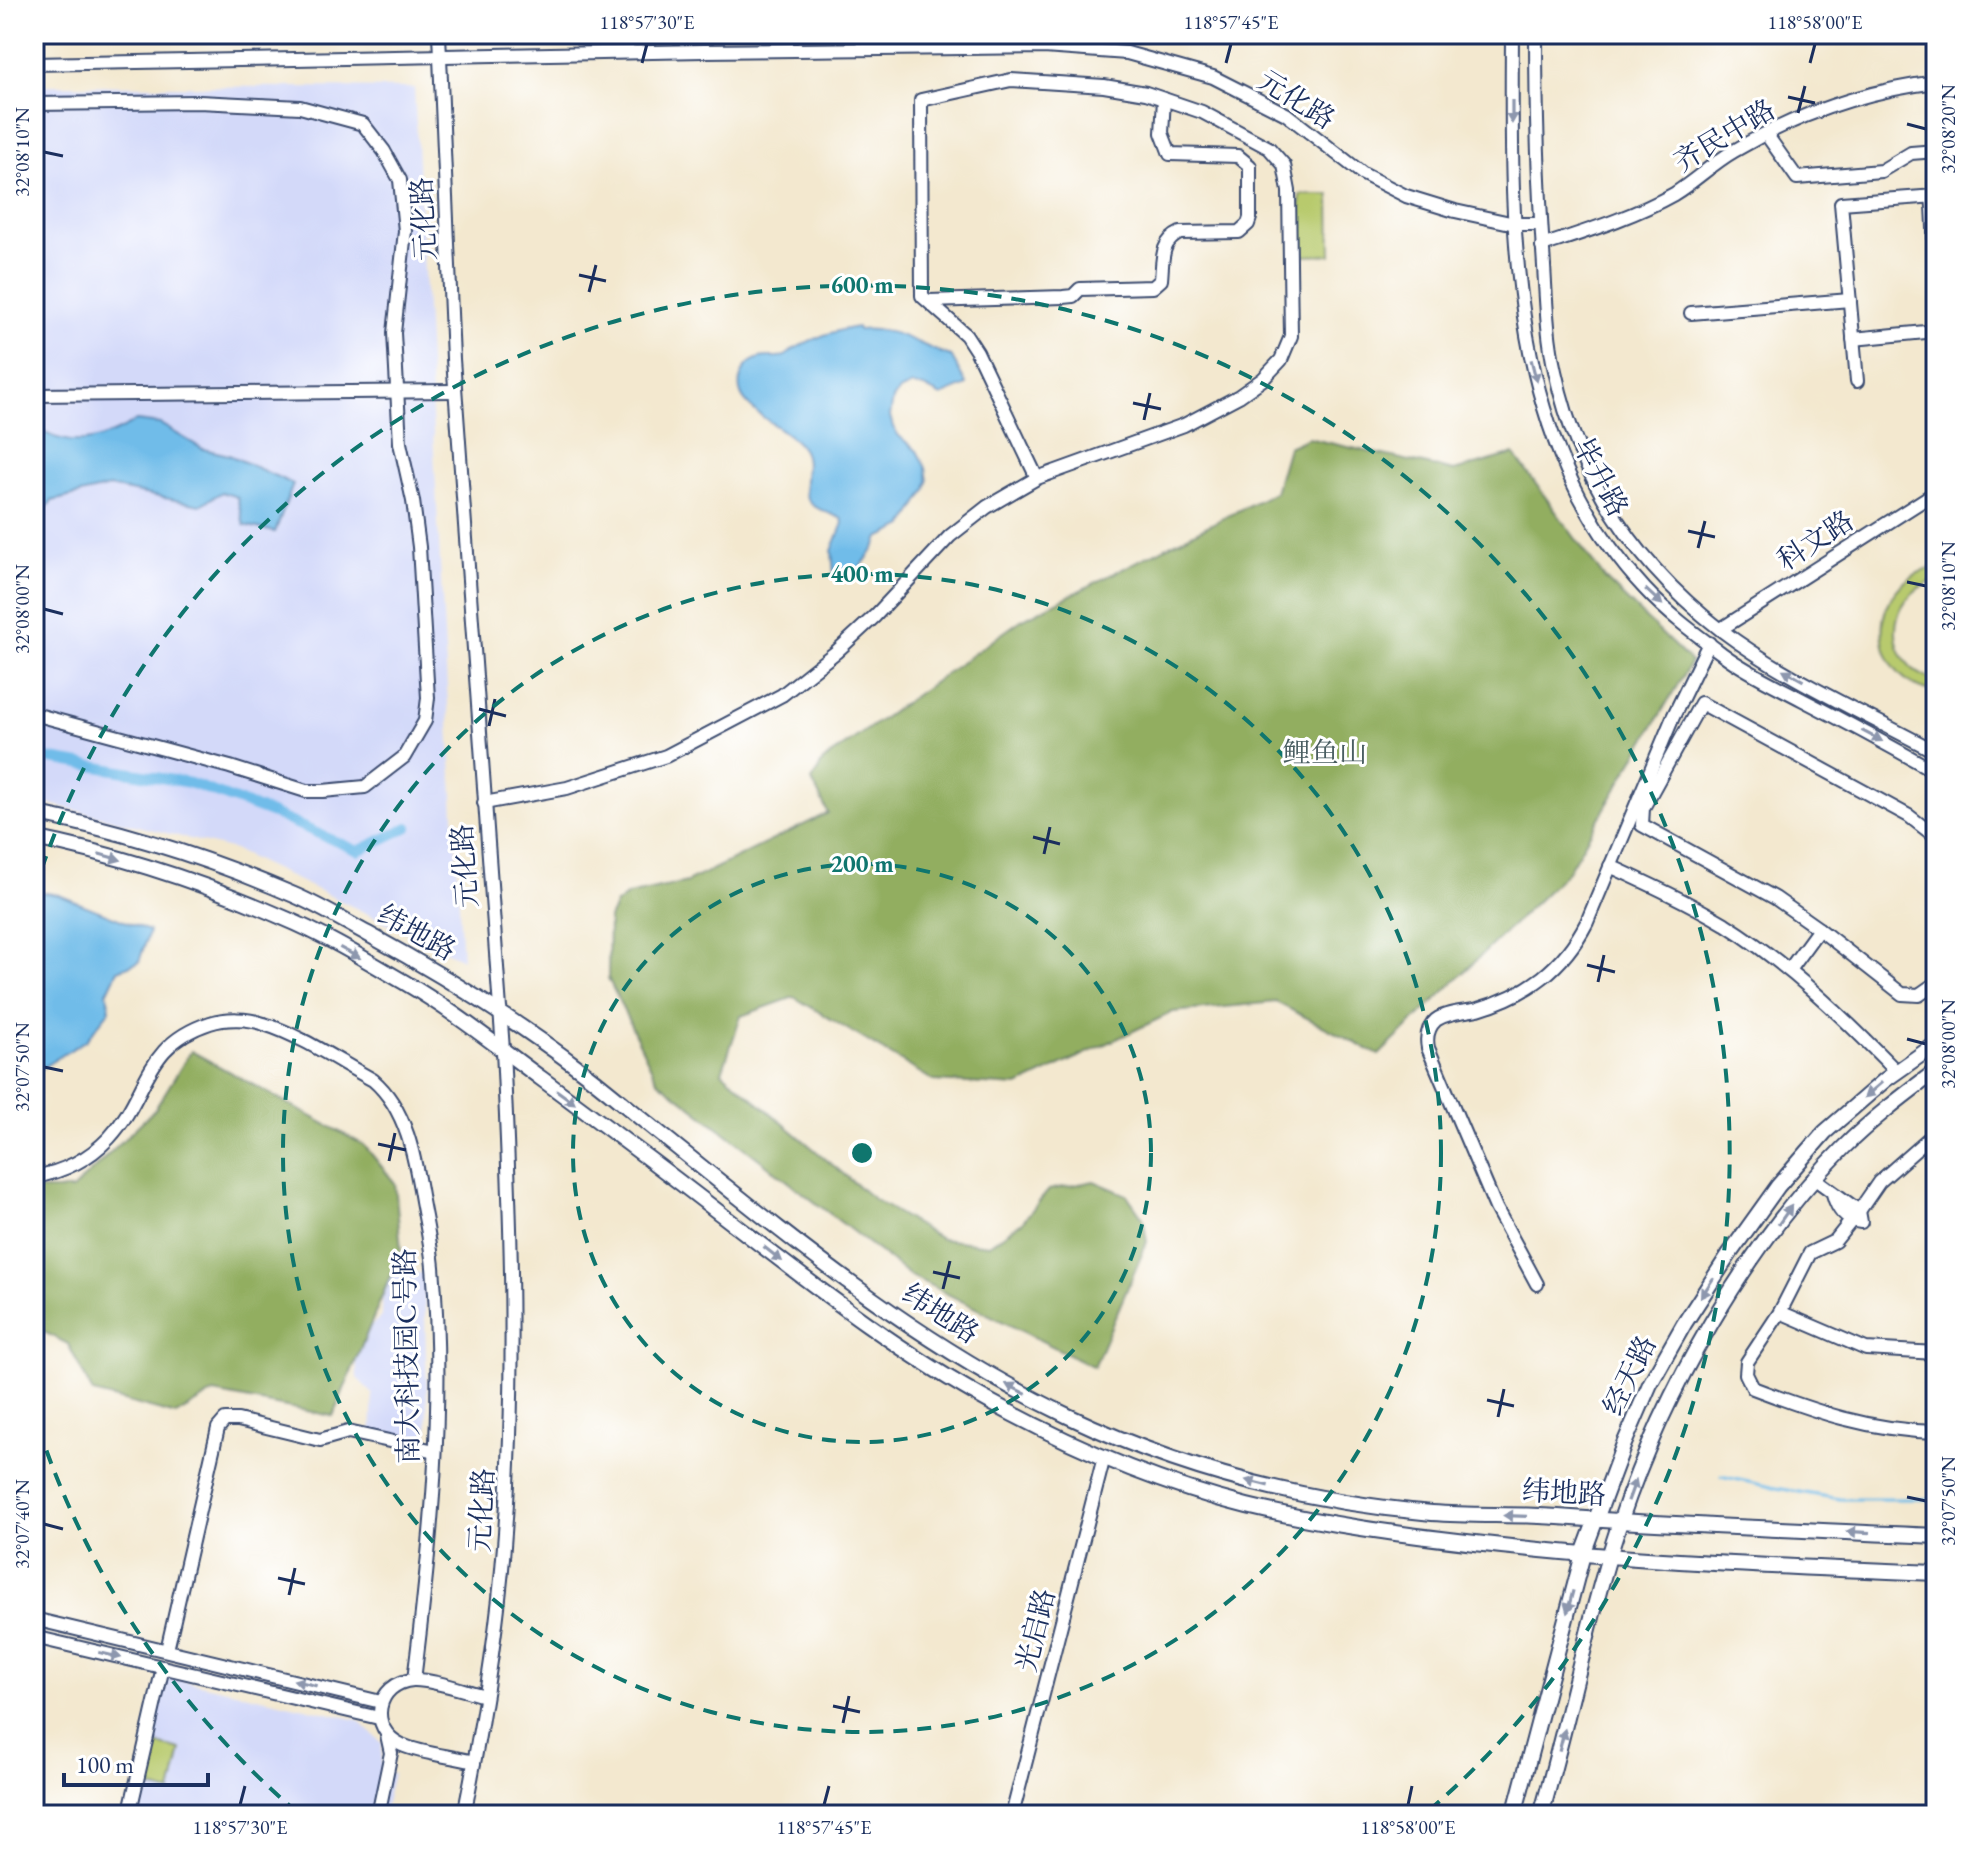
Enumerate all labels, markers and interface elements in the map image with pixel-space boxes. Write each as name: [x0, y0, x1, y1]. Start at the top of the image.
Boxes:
text: 118°57'30"E: [600, 9, 694, 35]
text: 118°57'45"E: [1184, 9, 1278, 35]
text: 118°58'00"E: [1768, 9, 1862, 35]
street label: 元化路: [1252, 61, 1342, 137]
text: 32°08'20"N: [1935, 84, 1961, 174]
street label: 齐民中路: [1667, 91, 1781, 179]
one-way arrow: [1506, 100, 1518, 125]
text: 32°08'10"N: [9, 107, 35, 197]
street label: 元化路: [403, 176, 443, 262]
text: 600 m: [830, 269, 894, 300]
one-way arrow: [1528, 358, 1541, 383]
street label: 毕升路: [1565, 431, 1637, 523]
street label: 科文路: [1770, 502, 1860, 578]
text: 32°08'10"N: [1935, 541, 1961, 631]
text: 400 m: [830, 558, 894, 589]
text: 32°08'00"N: [9, 564, 35, 654]
one-way arrow: [1644, 587, 1663, 606]
one-way arrow: [1782, 668, 1805, 682]
one-way arrow: [1861, 729, 1883, 743]
park label: 鲤鱼山: [1283, 734, 1367, 770]
street label: 元化路: [443, 823, 485, 909]
text: 200 m: [830, 848, 894, 879]
one-way arrow: [98, 851, 122, 864]
street label: 纬地路: [372, 896, 462, 968]
one-way arrow: [339, 946, 362, 960]
text: 32°08'00"N: [1935, 999, 1961, 1089]
text: 32°07'50"N: [9, 1022, 35, 1112]
one-way arrow: [1864, 1081, 1883, 1099]
one-way arrow: [556, 1089, 577, 1104]
centre of rings: [848, 1139, 876, 1167]
one-way arrow: [1777, 1204, 1792, 1225]
one-way arrow: [763, 1246, 783, 1262]
street label: 南大科技园C号路: [386, 1248, 426, 1464]
street label: 纬地路: [896, 1275, 986, 1351]
one-way arrow: [1700, 1278, 1715, 1299]
street label: 经天路: [1594, 1329, 1664, 1421]
one-way arrow: [1004, 1382, 1027, 1396]
text: 32°07'50"N: [1935, 1456, 1961, 1546]
street label: 元化路: [461, 1467, 501, 1553]
street label: 纬地路: [1521, 1472, 1607, 1512]
one-way arrow: [1245, 1477, 1270, 1489]
one-way arrow: [1626, 1478, 1639, 1502]
text: 32°07'40"N: [9, 1479, 35, 1569]
one-way arrow: [1502, 1509, 1527, 1522]
one-way arrow: [1845, 1526, 1870, 1539]
street label: 光启路: [1007, 1585, 1063, 1675]
one-way arrow: [1563, 1590, 1575, 1615]
one-way arrow: [98, 1649, 123, 1662]
one-way arrow: [292, 1677, 317, 1689]
one-way arrow: [1556, 1727, 1568, 1752]
scale bar: [64, 1737, 208, 1787]
text: 100 m: [76, 1749, 134, 1780]
text: 118°57'30"E: [193, 1814, 287, 1840]
text: 118°57'45"E: [777, 1814, 871, 1840]
text: 118°58'00"E: [1361, 1814, 1455, 1840]

